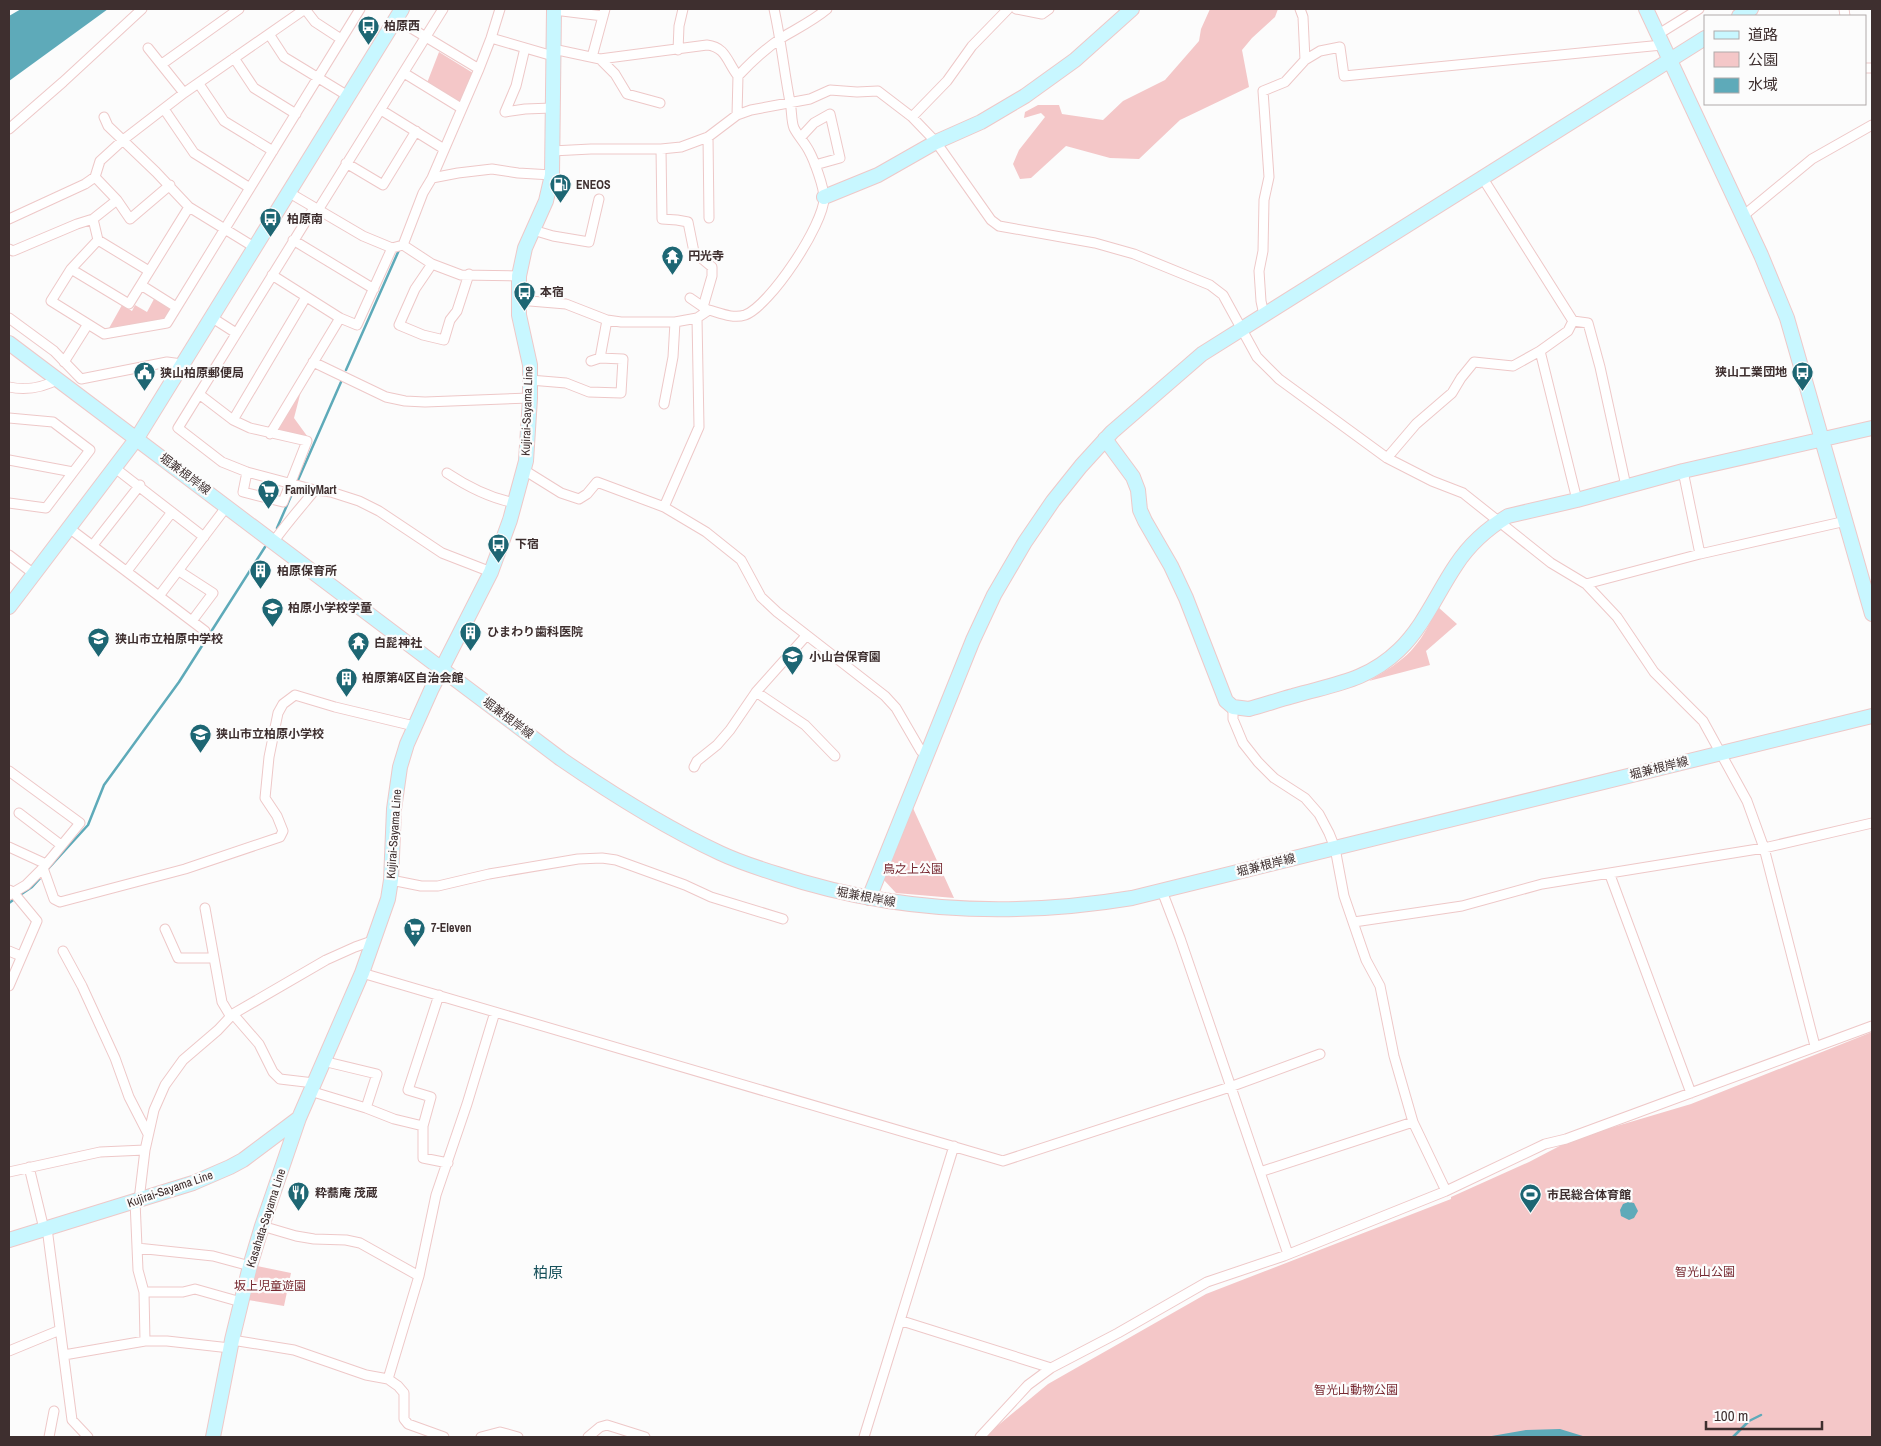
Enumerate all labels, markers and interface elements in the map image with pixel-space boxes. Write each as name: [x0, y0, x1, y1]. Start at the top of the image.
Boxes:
bus stop icon: 柏原西: [356, 14, 380, 45]
legend: [1704, 15, 1866, 105]
place label: 柏原西: [384, 18, 420, 34]
text: 道路: [1748, 24, 1778, 45]
text: 公園: [1748, 49, 1778, 70]
text: 水域: [1748, 74, 1778, 95]
fuel station icon: ENEOS: [548, 173, 572, 204]
place label: ENEOS: [576, 177, 611, 193]
bus stop icon: 柏原南: [259, 207, 283, 238]
place label: 柏原南: [287, 211, 323, 227]
temple icon: 円光寺: [660, 244, 684, 275]
place label: 円光寺: [688, 248, 724, 264]
bus stop icon: 本宿: [512, 280, 536, 311]
place label: 本宿: [540, 284, 564, 300]
bus stop icon: 狭山工業団地: [1791, 360, 1815, 391]
public building icon: 狭山柏原郵便局: [132, 361, 156, 392]
place label: 狭山工業団地: [1715, 364, 1787, 380]
place label: 狭山柏原郵便局: [160, 365, 244, 381]
street label: Kujirai-Sayama Line: [517, 366, 537, 456]
street label: 堀兼根岸線: [156, 450, 214, 498]
supermarket icon: FamilyMart: [257, 478, 281, 509]
place label: FamilyMart: [285, 482, 337, 498]
bus stop icon: 下宿: [487, 532, 511, 563]
place label: 下宿: [515, 536, 539, 552]
building icon: 柏原保育所: [249, 559, 273, 590]
place label: 柏原保育所: [277, 563, 337, 579]
school or university icon: 柏原小学校学童: [260, 596, 284, 627]
place label: 柏原小学校学童: [288, 600, 372, 616]
building icon: ひまわり歯科医院: [459, 620, 483, 651]
place label: ひまわり歯科医院: [487, 624, 583, 640]
school or university icon: 狭山市立柏原中学校: [87, 627, 111, 658]
place label: 狭山市立柏原中学校: [115, 631, 223, 647]
temple icon: 白髭神社: [346, 631, 370, 662]
place label: 白髭神社: [374, 635, 422, 651]
school or university icon: 小山台保育園: [781, 645, 805, 676]
place label: 小山台保育園: [809, 649, 881, 665]
building icon: 柏原第4区自治会館: [334, 666, 358, 697]
place label: 柏原第4区自治会館: [362, 670, 463, 686]
street label: 堀兼根岸線: [479, 694, 537, 742]
school or university icon: 狭山市立柏原小学校: [188, 722, 212, 753]
place label: 狭山市立柏原小学校: [216, 726, 324, 742]
street label: 堀兼根岸線: [1628, 753, 1690, 783]
street label: Kujirai-Sayama Line: [383, 789, 405, 879]
street label: 堀兼根岸線: [1235, 850, 1297, 880]
park label: 鳥之上公園: [883, 861, 943, 877]
street label: 堀兼根岸線: [835, 883, 897, 911]
supermarket icon: 7-Eleven: [403, 916, 427, 947]
place label: 7-Eleven: [431, 920, 471, 936]
street label: Kujirai-Sayama Line: [125, 1167, 215, 1211]
street label: Kasahata-Sayama Line: [243, 1167, 289, 1269]
restaurant icon: 粋蕎庵 茂蔵: [287, 1181, 311, 1212]
sports icon: 市民総合体育館: [1519, 1183, 1543, 1214]
place label: 粋蕎庵 茂蔵: [315, 1185, 378, 1201]
place label: 市民総合体育館: [1547, 1187, 1631, 1203]
district label: 柏原: [533, 1262, 563, 1283]
park label: 智光山公園: [1675, 1264, 1735, 1280]
park label: 坂上児童遊園: [234, 1278, 306, 1294]
park label: 智光山動物公園: [1314, 1382, 1398, 1398]
scale bar: [1706, 1398, 1822, 1430]
text: 100 m: [1714, 1405, 1748, 1426]

